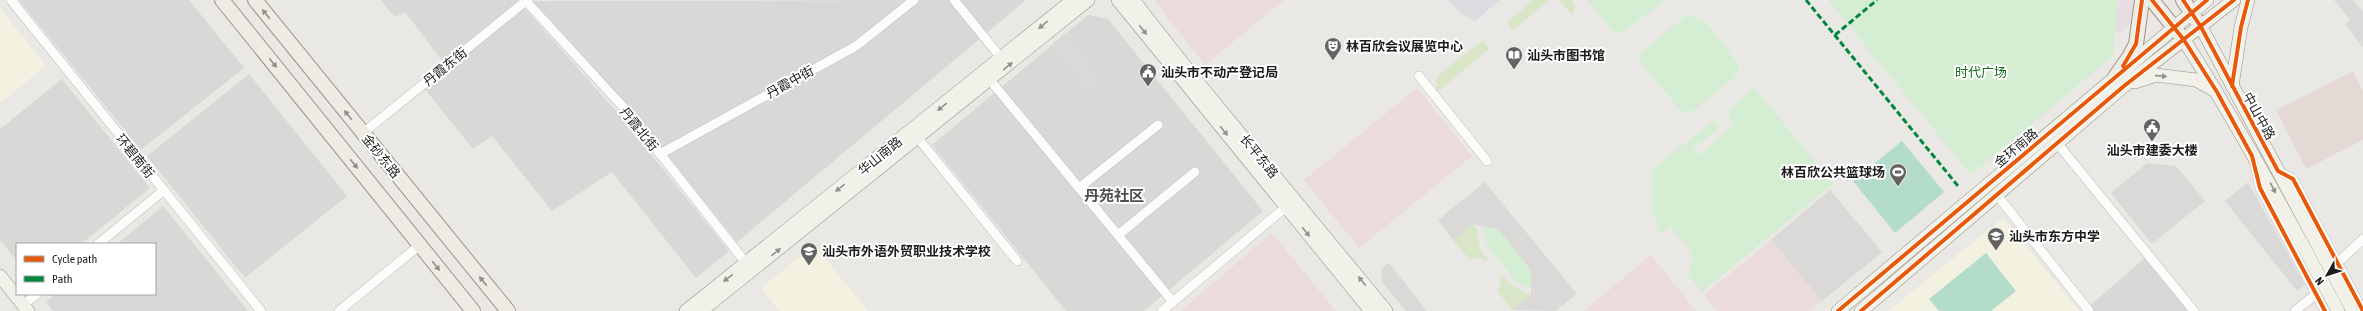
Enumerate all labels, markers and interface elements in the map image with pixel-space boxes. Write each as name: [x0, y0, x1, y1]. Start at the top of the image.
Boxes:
one-way arrow: [262, 8, 271, 19]
one-way arrow: [1037, 20, 1048, 29]
one-way arrow: [1138, 25, 1147, 36]
theatre icon: 林百欣会议展览中心: [1323, 36, 1343, 61]
place label: 林百欣会议展览中心: [1346, 39, 1463, 54]
street label: 丹霞东街: [420, 45, 470, 89]
library icon: 汕头市图书馆: [1504, 45, 1524, 70]
place label: 汕头市图书馆: [1527, 48, 1605, 63]
one-way arrow: [269, 58, 277, 69]
one-way arrow: [1003, 61, 1014, 70]
public building icon: 汕头市不动产登记局: [1138, 62, 1158, 87]
street label: 丹霞中街: [764, 63, 816, 101]
place label: 汕头市不动产登记局: [1161, 65, 1278, 80]
park label: 时代广场: [1955, 65, 2007, 80]
one-way arrow: [2155, 73, 2168, 80]
street label: 中山中路: [2240, 90, 2278, 142]
one-way arrow: [936, 102, 947, 111]
street label: 丹霞北街: [617, 104, 661, 154]
one-way arrow: [344, 109, 353, 120]
public building icon: 汕头市建委大楼: [2142, 117, 2162, 142]
one-way arrow: [1220, 126, 1229, 137]
street label: 金环南路: [1991, 126, 2041, 170]
street label: 环碧南街: [113, 131, 157, 181]
street label: 金砂东路: [359, 131, 403, 181]
street label: 长平东路: [1237, 131, 1281, 181]
street label: 华山南路: [855, 134, 905, 178]
place label: 汕头市建委大楼: [2106, 143, 2198, 158]
one-way arrow: [350, 159, 359, 170]
sports icon: 林百欣公共篮球场: [1888, 162, 1908, 187]
place label: 林百欣公共篮球场: [1781, 165, 1885, 180]
one-way arrow: [2270, 183, 2276, 194]
one-way arrow: [835, 184, 846, 193]
district label: 丹苑社区: [1084, 187, 1144, 204]
school or university icon: 汕头市东方中学: [1986, 226, 2006, 251]
one-way arrow: [1302, 227, 1311, 238]
place label: 汕头市东方中学: [2009, 229, 2100, 244]
school or university icon: 汕头市外语外贸职业技术学校: [799, 241, 819, 266]
legend: [16, 243, 156, 295]
place label: 汕头市外语外贸职业技术学校: [822, 244, 991, 259]
one-way arrow: [771, 248, 781, 256]
text: Cycle path: [52, 252, 97, 266]
north arrow: [2307, 255, 2347, 295]
one-way arrow: [432, 260, 440, 271]
text: Path: [52, 272, 73, 286]
one-way arrow: [722, 274, 733, 282]
one-way arrow: [479, 275, 487, 286]
one-way arrow: [1357, 275, 1366, 286]
text: N: [2313, 275, 2326, 288]

